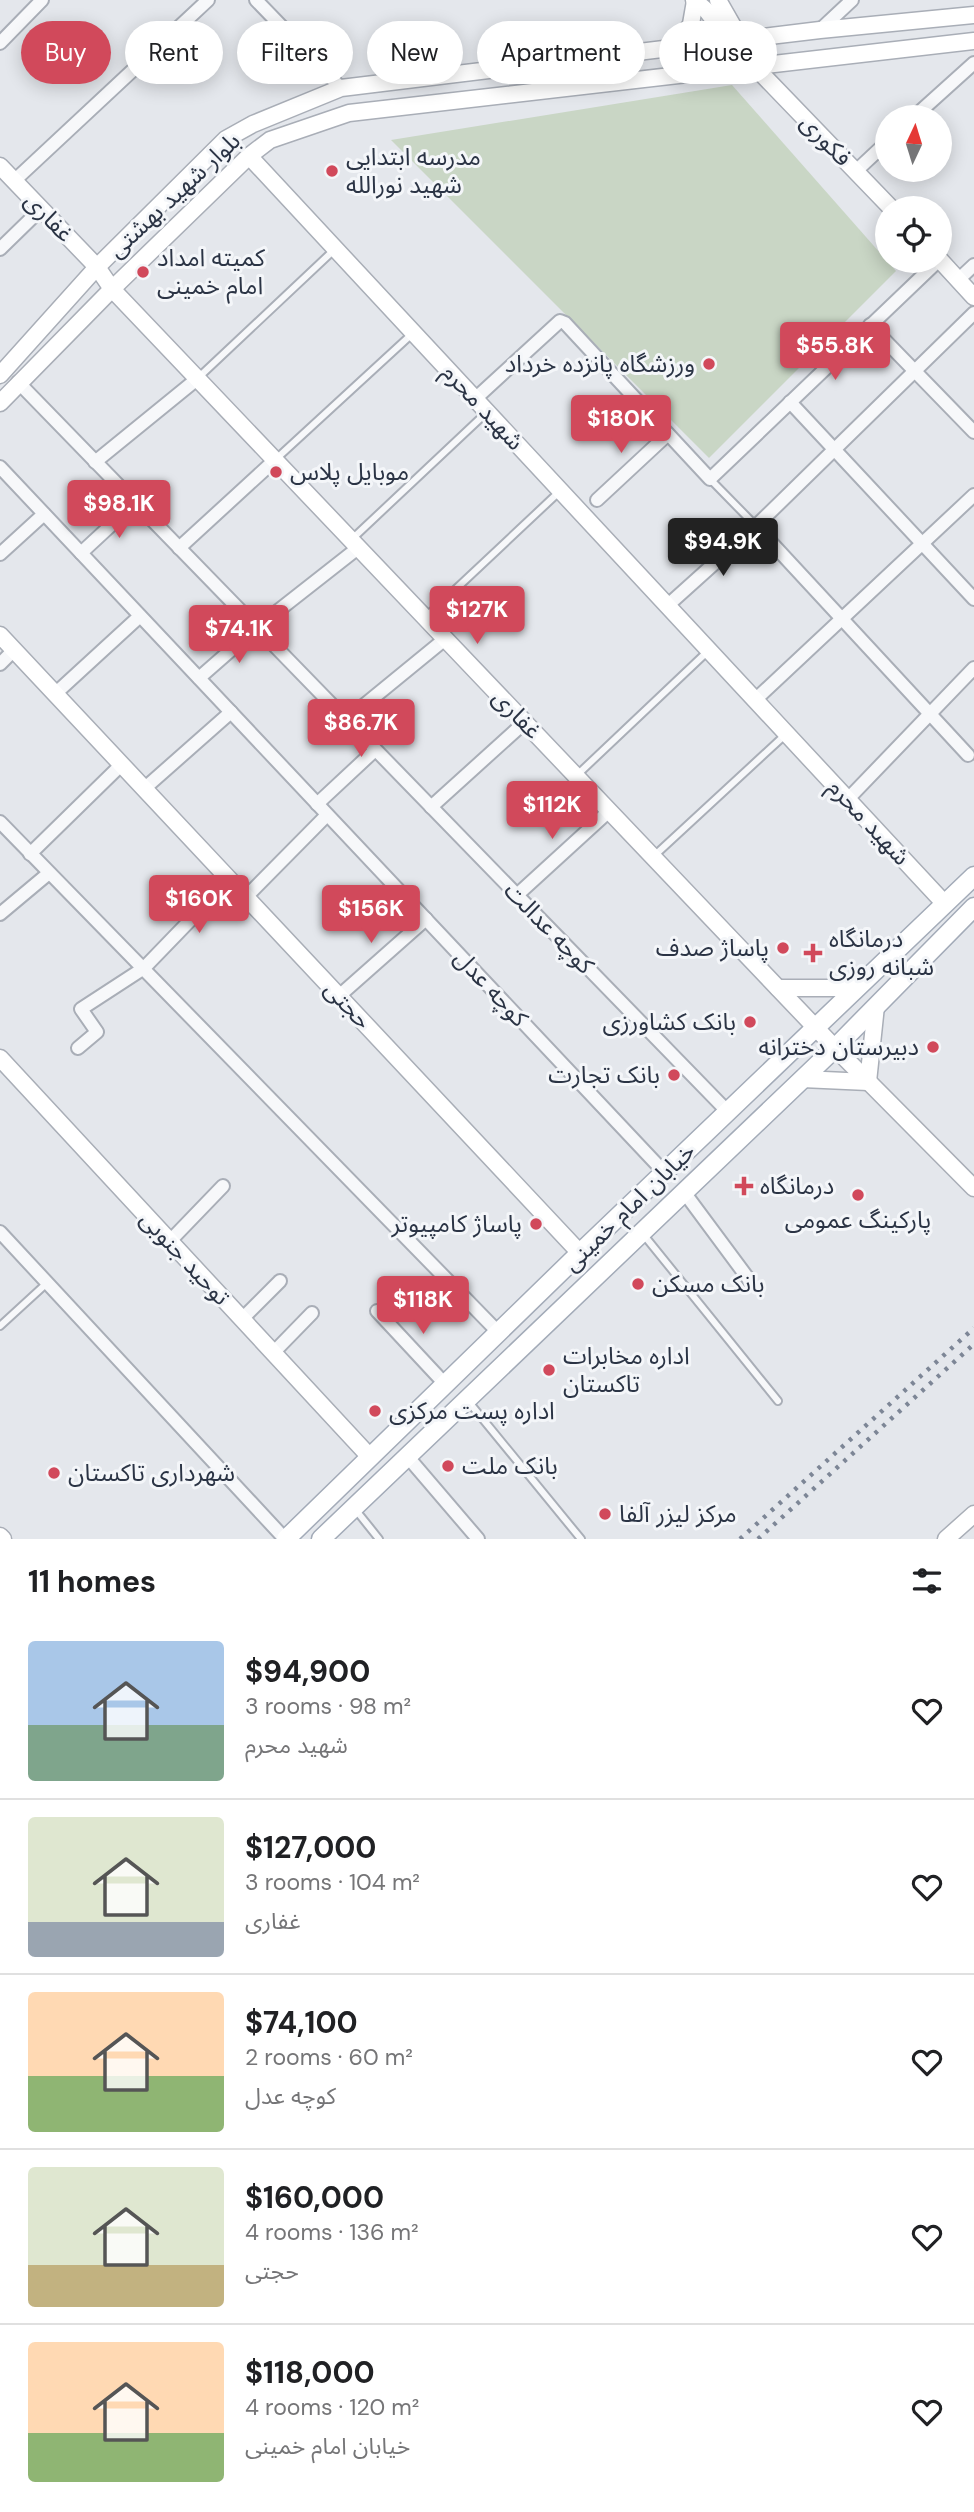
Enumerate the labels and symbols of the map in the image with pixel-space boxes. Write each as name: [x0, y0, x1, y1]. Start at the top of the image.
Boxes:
north arrow: [875, 105, 952, 182]
street label: فکوری: [794, 107, 859, 172]
street label: بلوار شهید بهشتی: [101, 125, 247, 264]
place label: مدرسه ابتدایی شهید نورالله: [346, 141, 481, 200]
marker: مدرسه ابتدایی شهید نورالله: [324, 163, 340, 179]
street label: غفاری: [18, 185, 81, 248]
place label: کمیته امداد امام خمینی: [157, 242, 266, 304]
marker: کمیته امداد امام خمینی: [135, 264, 151, 280]
pin: $55.8K: [778, 322, 892, 382]
place label: ورزشگاه پانزده خرداد: [505, 348, 695, 379]
marker: ورزشگاه پانزده خرداد: [701, 356, 717, 372]
street label: شهید محرم: [433, 357, 531, 458]
pin: $180K: [572, 396, 670, 455]
place label: موبایل پلاس: [290, 456, 409, 487]
marker: موبایل پلاس: [268, 464, 284, 480]
pin: $98.1K: [62, 480, 176, 540]
pin: $94.9K: [666, 518, 780, 578]
pin: $127K: [428, 586, 526, 646]
pin: $74.1K: [182, 606, 296, 665]
street label: غفاری: [486, 682, 549, 745]
pin: $86.7K: [304, 700, 418, 759]
street label: شهید محرم: [819, 772, 917, 873]
pin: $112K: [503, 782, 601, 841]
street label: کوچه عدالت: [498, 875, 602, 981]
pin: $160K: [150, 876, 248, 935]
pin: $156K: [322, 886, 420, 945]
place label: درمانگاه شبانه روزی: [829, 923, 934, 982]
place label: پاساژ صدف: [656, 932, 769, 963]
marker: پاساژ صدف: [775, 940, 791, 956]
street label: کوچه عدل: [448, 942, 536, 1034]
marker: درمانگاه شبانه روزی: [803, 943, 823, 963]
street label: حجتی: [318, 974, 379, 1036]
place label: بانک کشاورزی: [602, 1006, 736, 1037]
marker: بانک کشاورزی: [742, 1014, 758, 1030]
place label: دبیرستان دخترانه: [759, 1031, 919, 1062]
marker: دبیرستان دخترانه: [925, 1039, 941, 1055]
place label: بانک تجارت: [548, 1059, 660, 1090]
marker: بانک تجارت: [666, 1067, 682, 1083]
street label: خیابان امام خمینی: [556, 1136, 704, 1280]
place label: درمانگاه: [760, 1170, 834, 1201]
marker: درمانگاه: [734, 1176, 754, 1196]
marker: پارکینگ عمومی: [850, 1187, 866, 1203]
street label: توحید جنوبی: [134, 1204, 237, 1312]
place label: پارکینگ عمومی: [785, 1204, 931, 1235]
place label: پاساژ کامپیوتر: [390, 1208, 522, 1239]
marker: پاساژ کامپیوتر: [528, 1216, 544, 1232]
place label: بانک مسکن: [652, 1268, 764, 1299]
pin: $118K: [374, 1276, 472, 1336]
marker: بانک مسکن: [630, 1276, 646, 1292]
place label: اداره مخابرات تاکستان: [563, 1340, 690, 1399]
marker: اداره مخابرات تاکستان: [541, 1362, 557, 1378]
place label: اداره پست مرکزی: [389, 1395, 555, 1426]
marker: اداره پست مرکزی: [367, 1403, 383, 1419]
place label: بانک ملت: [462, 1450, 558, 1481]
place label: شهرداری تاکستان: [68, 1457, 235, 1488]
marker: بانک ملت: [440, 1458, 456, 1474]
marker: شهرداری تاکستان: [46, 1465, 62, 1481]
place label: مرکز لیزر آلفا: [619, 1498, 737, 1529]
marker: مرکز لیزر آلفا: [597, 1506, 613, 1522]

